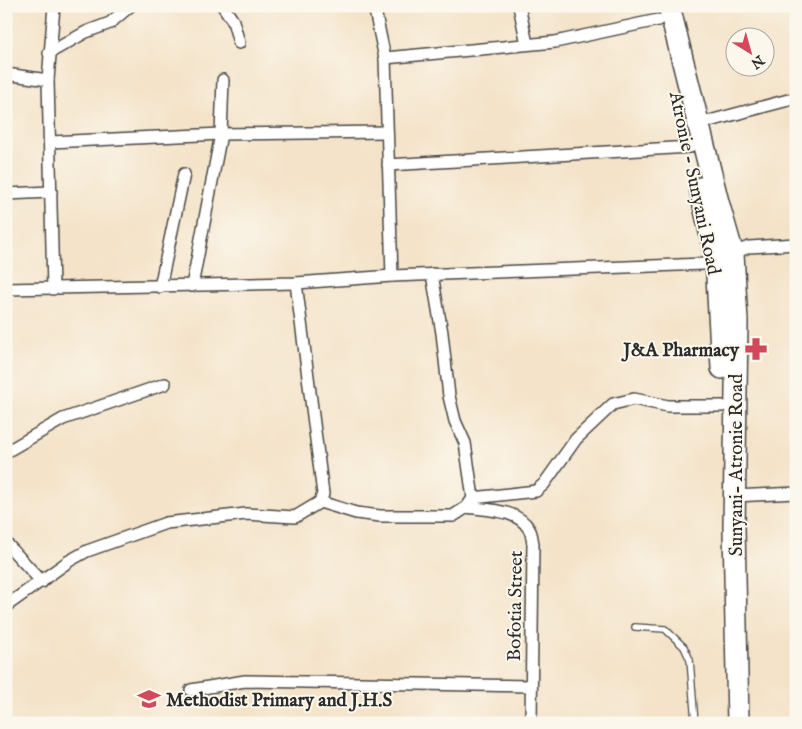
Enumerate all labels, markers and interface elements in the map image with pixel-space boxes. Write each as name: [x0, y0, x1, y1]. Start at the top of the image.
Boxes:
north arrow: [724, 28, 774, 78]
text: N: [747, 50, 768, 72]
street label: Atronie - Sunyani Road: [663, 89, 725, 278]
pharmacy icon: J&A Pharmacy: [743, 336, 769, 362]
place label: J&A Pharmacy: [620, 339, 740, 363]
street label: Sunyani- Atronie Road: [725, 373, 749, 556]
street label: Bofotia Street: [503, 550, 529, 662]
school or university icon: Methodist Primary and J.H.S: [136, 686, 162, 712]
place label: Methodist Primary and J.H.S: [166, 689, 392, 713]

